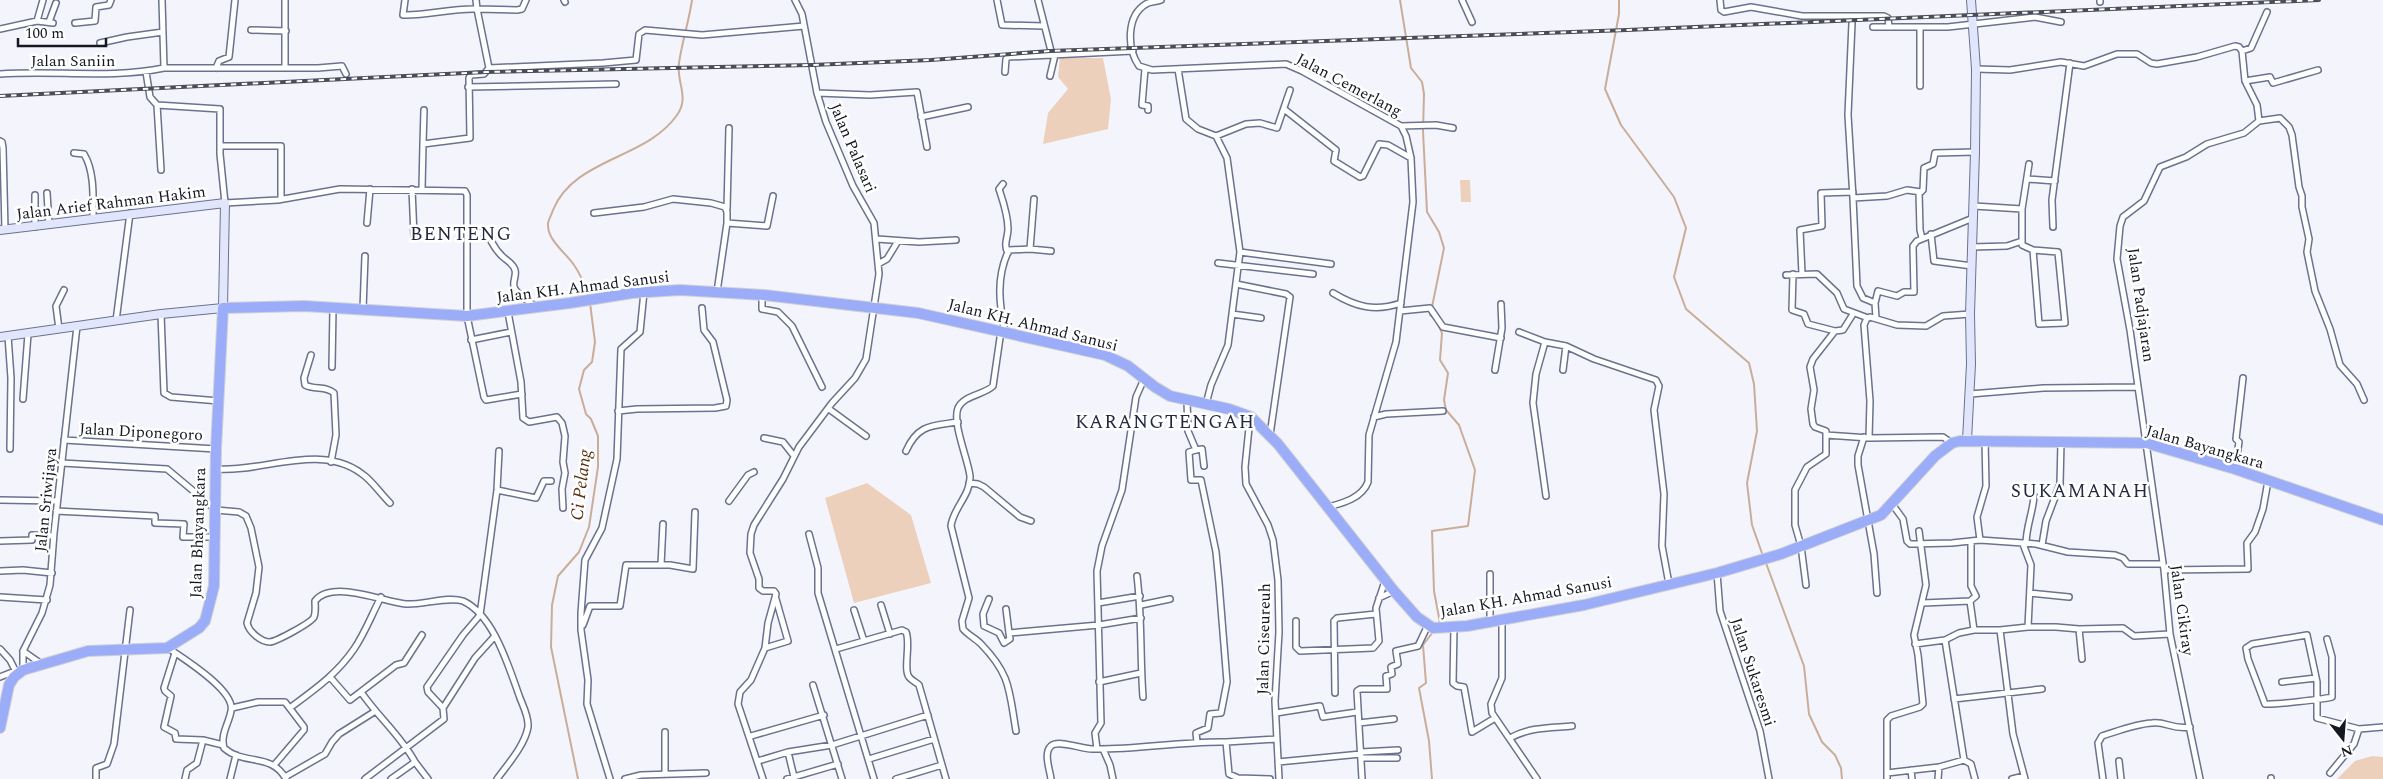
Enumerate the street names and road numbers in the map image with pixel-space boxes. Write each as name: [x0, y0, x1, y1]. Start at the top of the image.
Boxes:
street label: Jalan Cemerlang: [1292, 47, 1406, 123]
street label: Jalan Saniin: [31, 49, 115, 73]
street label: Jalan Palasari: [823, 99, 883, 197]
street label: Jalan Arief Rahman Hakim: [15, 179, 207, 227]
street label: Jalan Padjajaran: [2121, 246, 2161, 364]
street label: Jalan KH. Ahmad Sanusi: [495, 264, 671, 310]
street label: Jalan KH. Ahmad Sanusi: [946, 292, 1120, 358]
street label: Jalan Diponegoro: [79, 417, 203, 447]
street label: Jalan Bayangkara: [2143, 419, 2267, 475]
street label: Jalan Sriwijaya: [29, 447, 63, 553]
street label: Jalan Bhayangkara: [184, 467, 212, 599]
street label: Jalan Cikiray: [2164, 563, 2200, 658]
street label: Jalan KH. Ahmad Sanusi: [1438, 570, 1614, 624]
street label: Jalan Ciseureuh: [1251, 583, 1277, 695]
street label: Jalan Sukaresmi: [1724, 615, 1782, 729]

